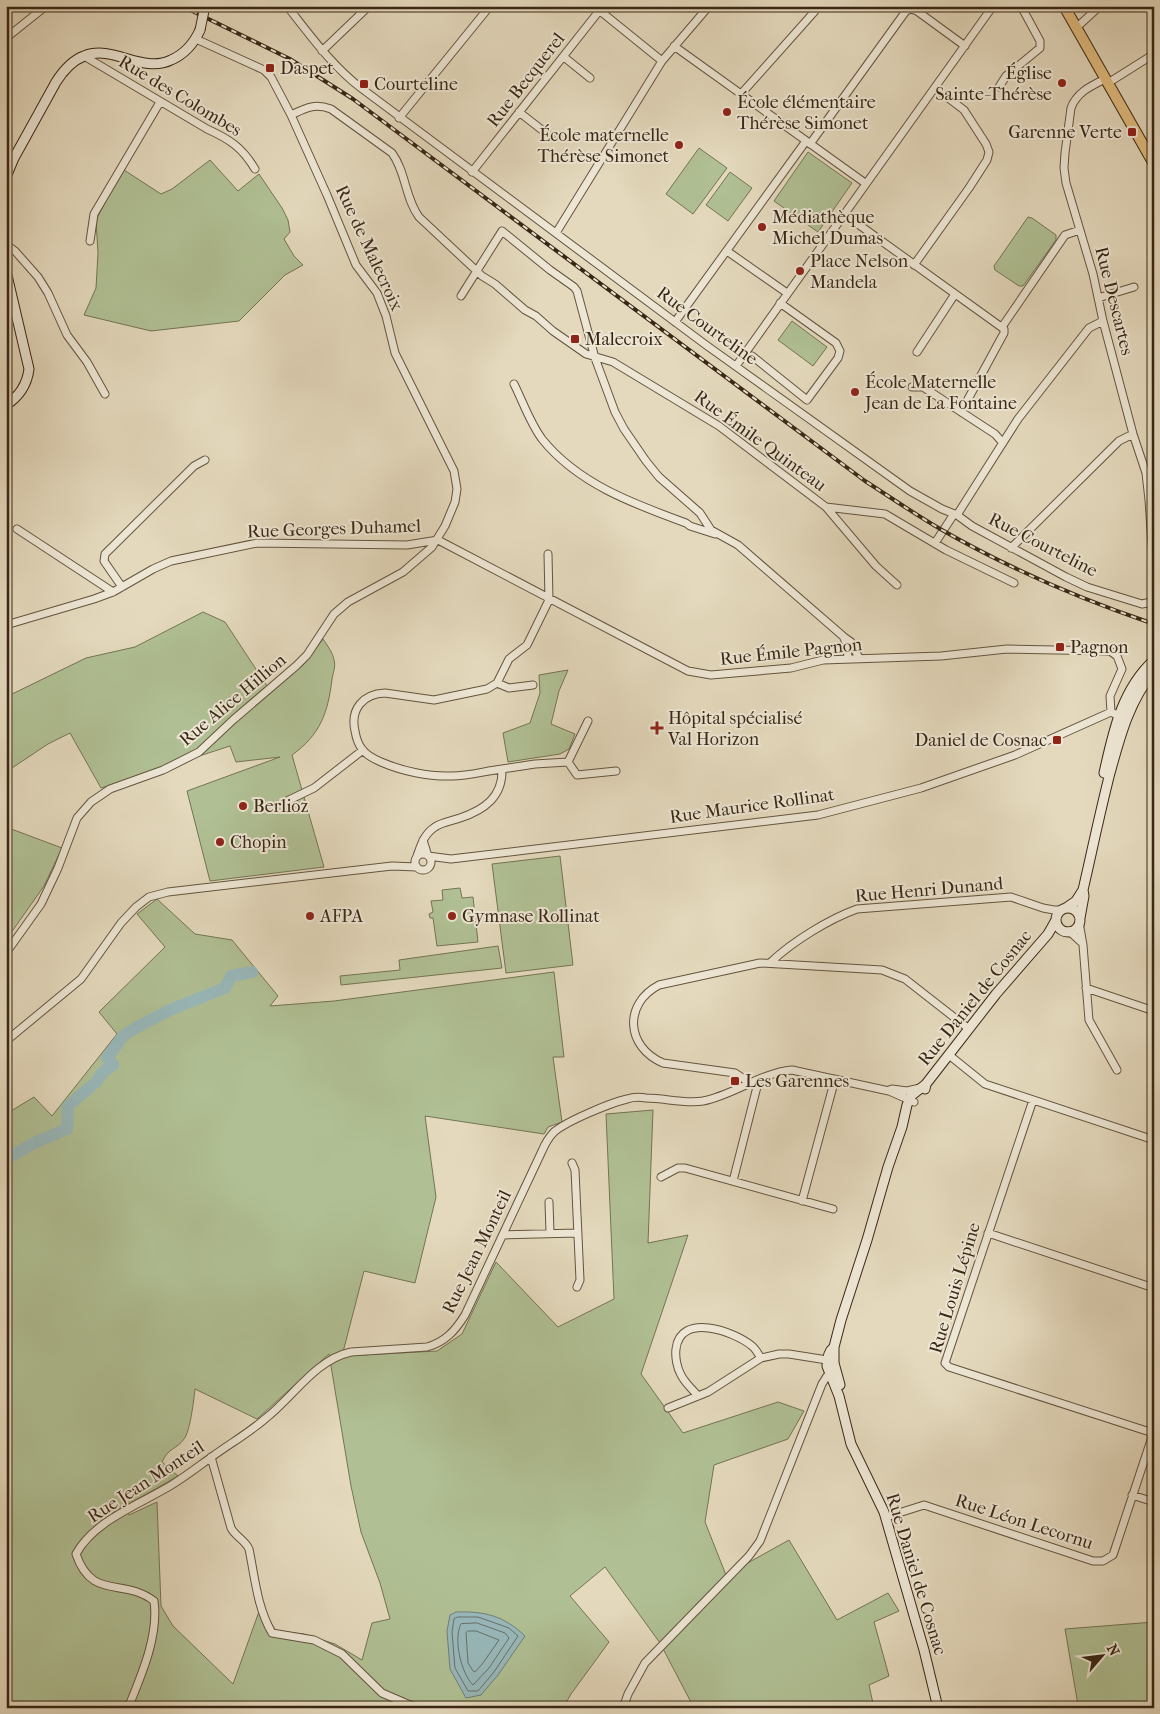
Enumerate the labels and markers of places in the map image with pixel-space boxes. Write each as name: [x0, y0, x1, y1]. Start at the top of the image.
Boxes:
place label: Daspet: [280, 58, 334, 79]
marker: Daspet: [264, 62, 276, 74]
place label: Église Sainte-Thérèse: [935, 62, 1052, 105]
place label: Courteline: [374, 74, 458, 95]
marker: Église Sainte-Thérèse: [1056, 77, 1068, 89]
marker: Courteline: [358, 78, 370, 90]
place label: École élémentaire Thérèse Simonet: [737, 91, 876, 134]
marker: École élémentaire Thérèse Simonet: [721, 106, 733, 118]
place label: Garenne Verte: [1008, 122, 1122, 143]
place label: École maternelle Thérèse Simonet: [538, 124, 670, 167]
marker: Garenne Verte: [1126, 126, 1138, 138]
marker: École maternelle Thérèse Simonet: [673, 139, 685, 151]
place label: Médiathèque Michel Dumas: [772, 207, 883, 249]
marker: Médiathèque Michel Dumas: [756, 221, 768, 233]
place label: Place Nelson Mandela: [810, 251, 909, 293]
marker: Place Nelson Mandela: [794, 265, 806, 277]
place label: Malecroix: [585, 329, 663, 350]
marker: Malecroix: [569, 333, 581, 345]
place label: École Maternelle Jean de La Fontaine: [863, 371, 1017, 414]
marker: École Maternelle Jean de La Fontaine: [849, 386, 861, 398]
place label: Pagnon: [1070, 637, 1129, 658]
marker: Pagnon: [1054, 641, 1066, 653]
place label: Hôpital spécialisé Val Horizon: [667, 708, 802, 750]
marker: Hôpital spécialisé Val Horizon: [650, 721, 664, 735]
place label: Daniel de Cosnac: [914, 730, 1047, 751]
marker: Daniel de Cosnac: [1051, 734, 1063, 746]
place label: Berlioz: [253, 796, 308, 817]
marker: Berlioz: [237, 800, 249, 812]
place label: Chopin: [230, 832, 287, 853]
marker: Chopin: [214, 836, 226, 848]
place label: AFPA: [319, 906, 364, 927]
place label: Gymnase Rollinat: [462, 906, 600, 927]
marker: AFPA: [304, 910, 316, 922]
marker: Gymnase Rollinat: [446, 910, 458, 922]
place label: Les Garennes: [745, 1071, 850, 1092]
marker: Les Garennes: [729, 1075, 741, 1087]

